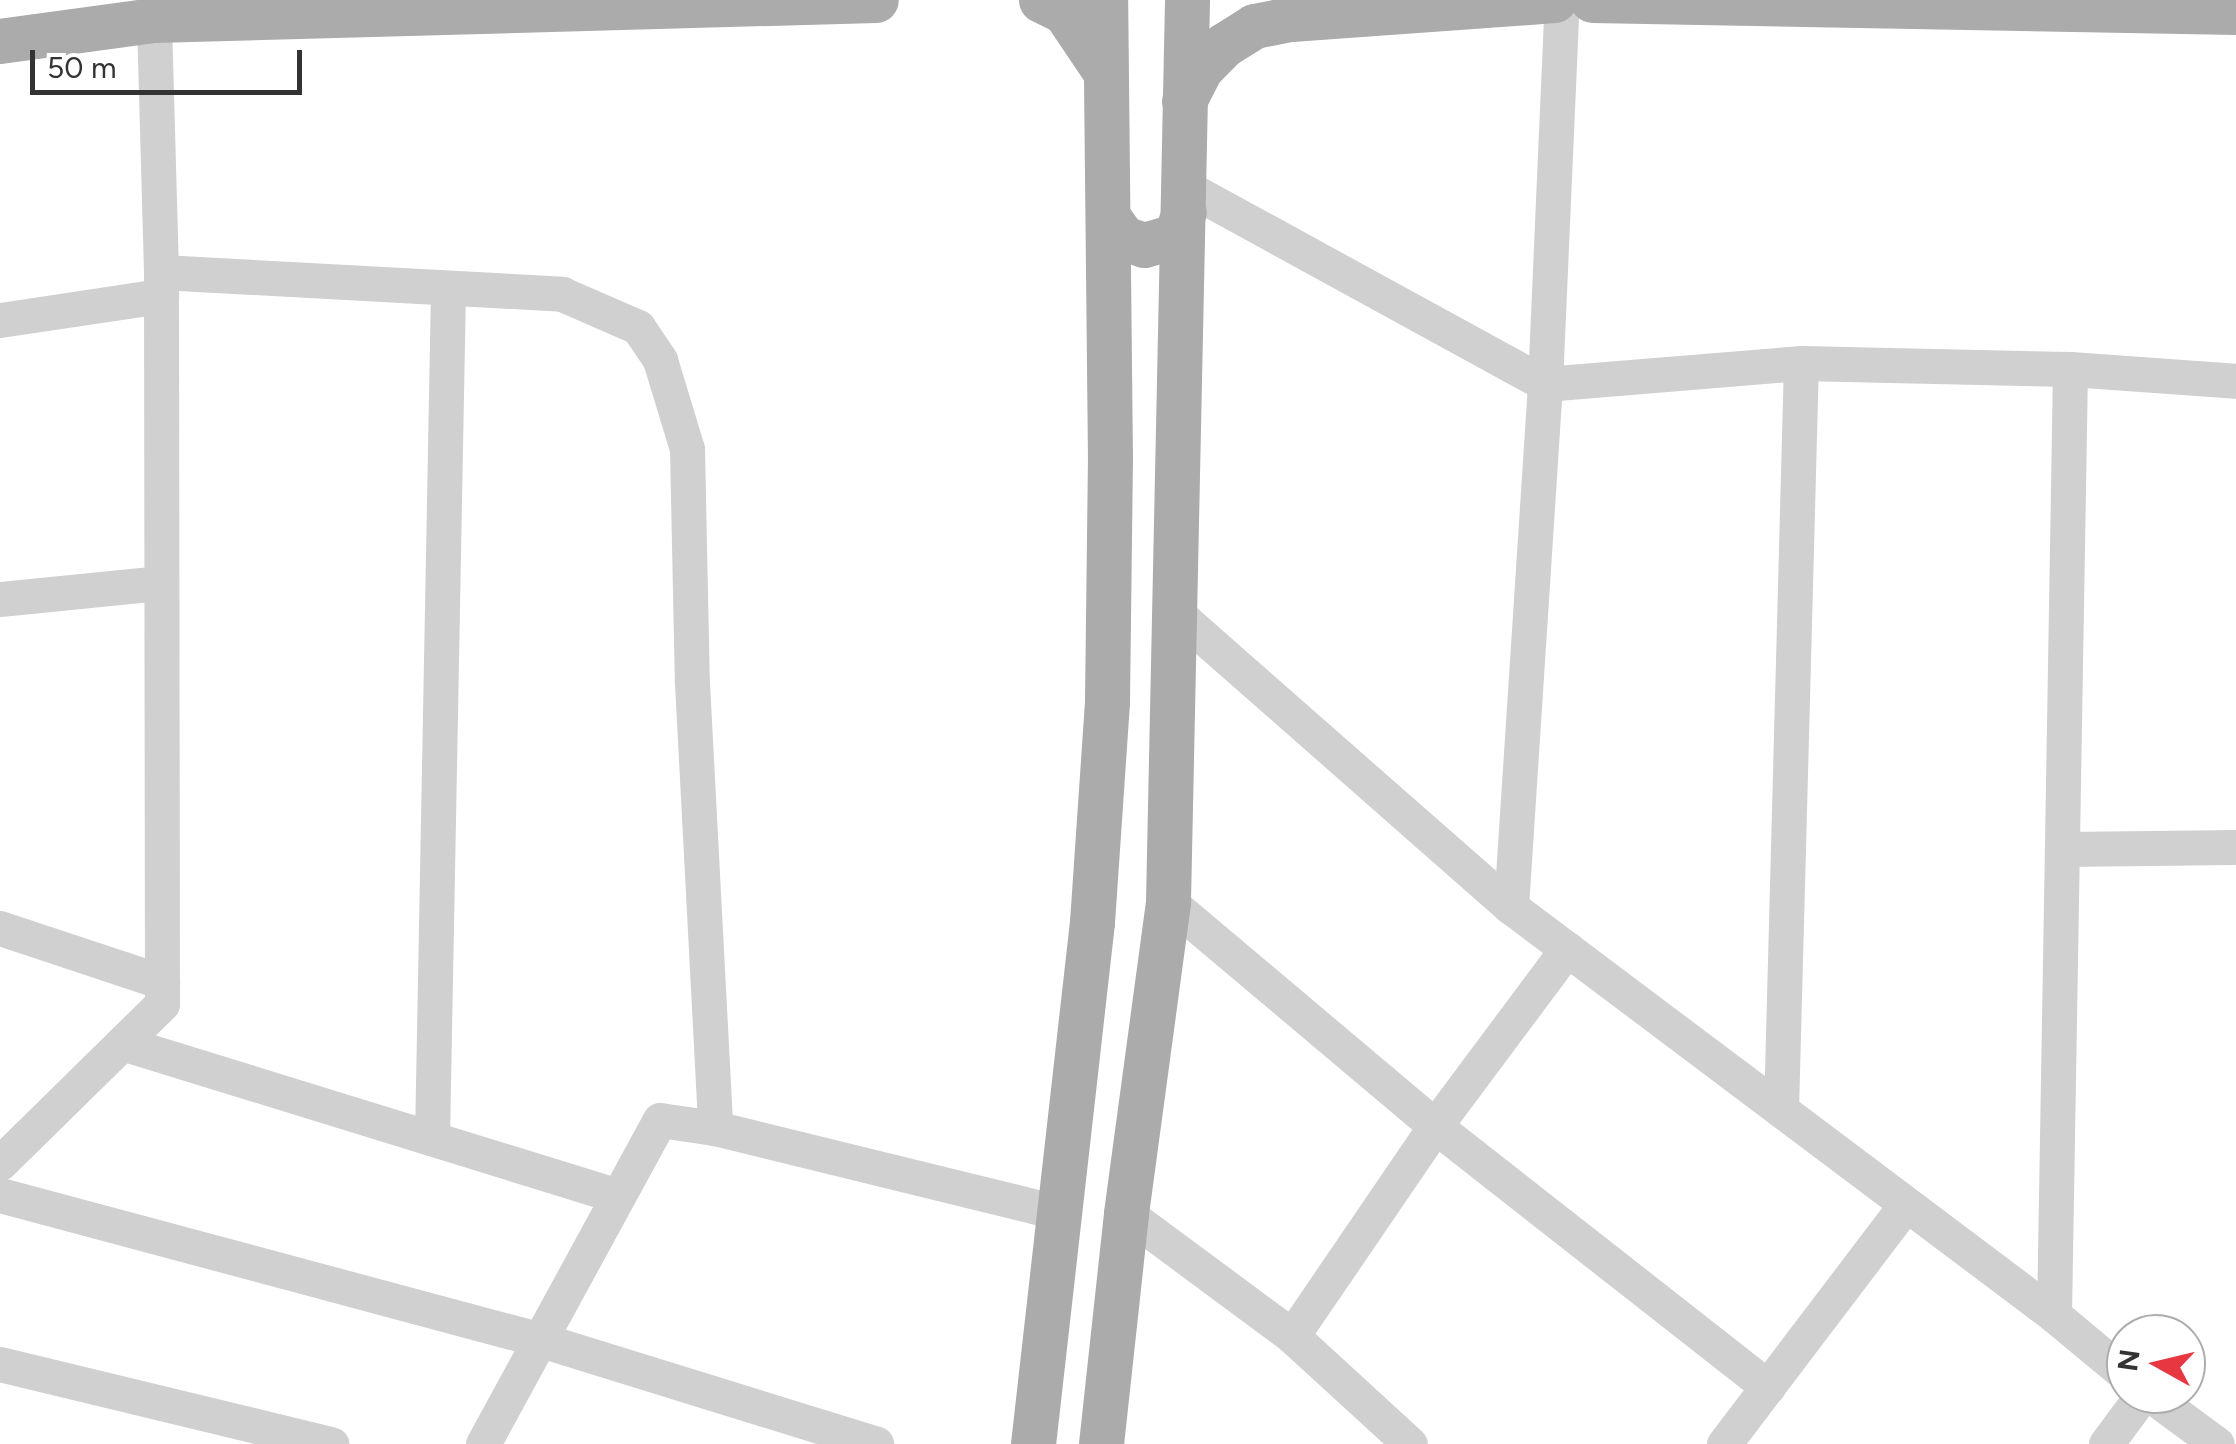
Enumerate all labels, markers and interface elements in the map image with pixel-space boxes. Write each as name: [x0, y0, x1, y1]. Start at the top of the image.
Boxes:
scale bar: [35, 30, 308, 92]
text: 50 m: [47, 49, 116, 86]
north arrow: [2106, 1314, 2206, 1414]
text: N: [2110, 1347, 2147, 1373]

